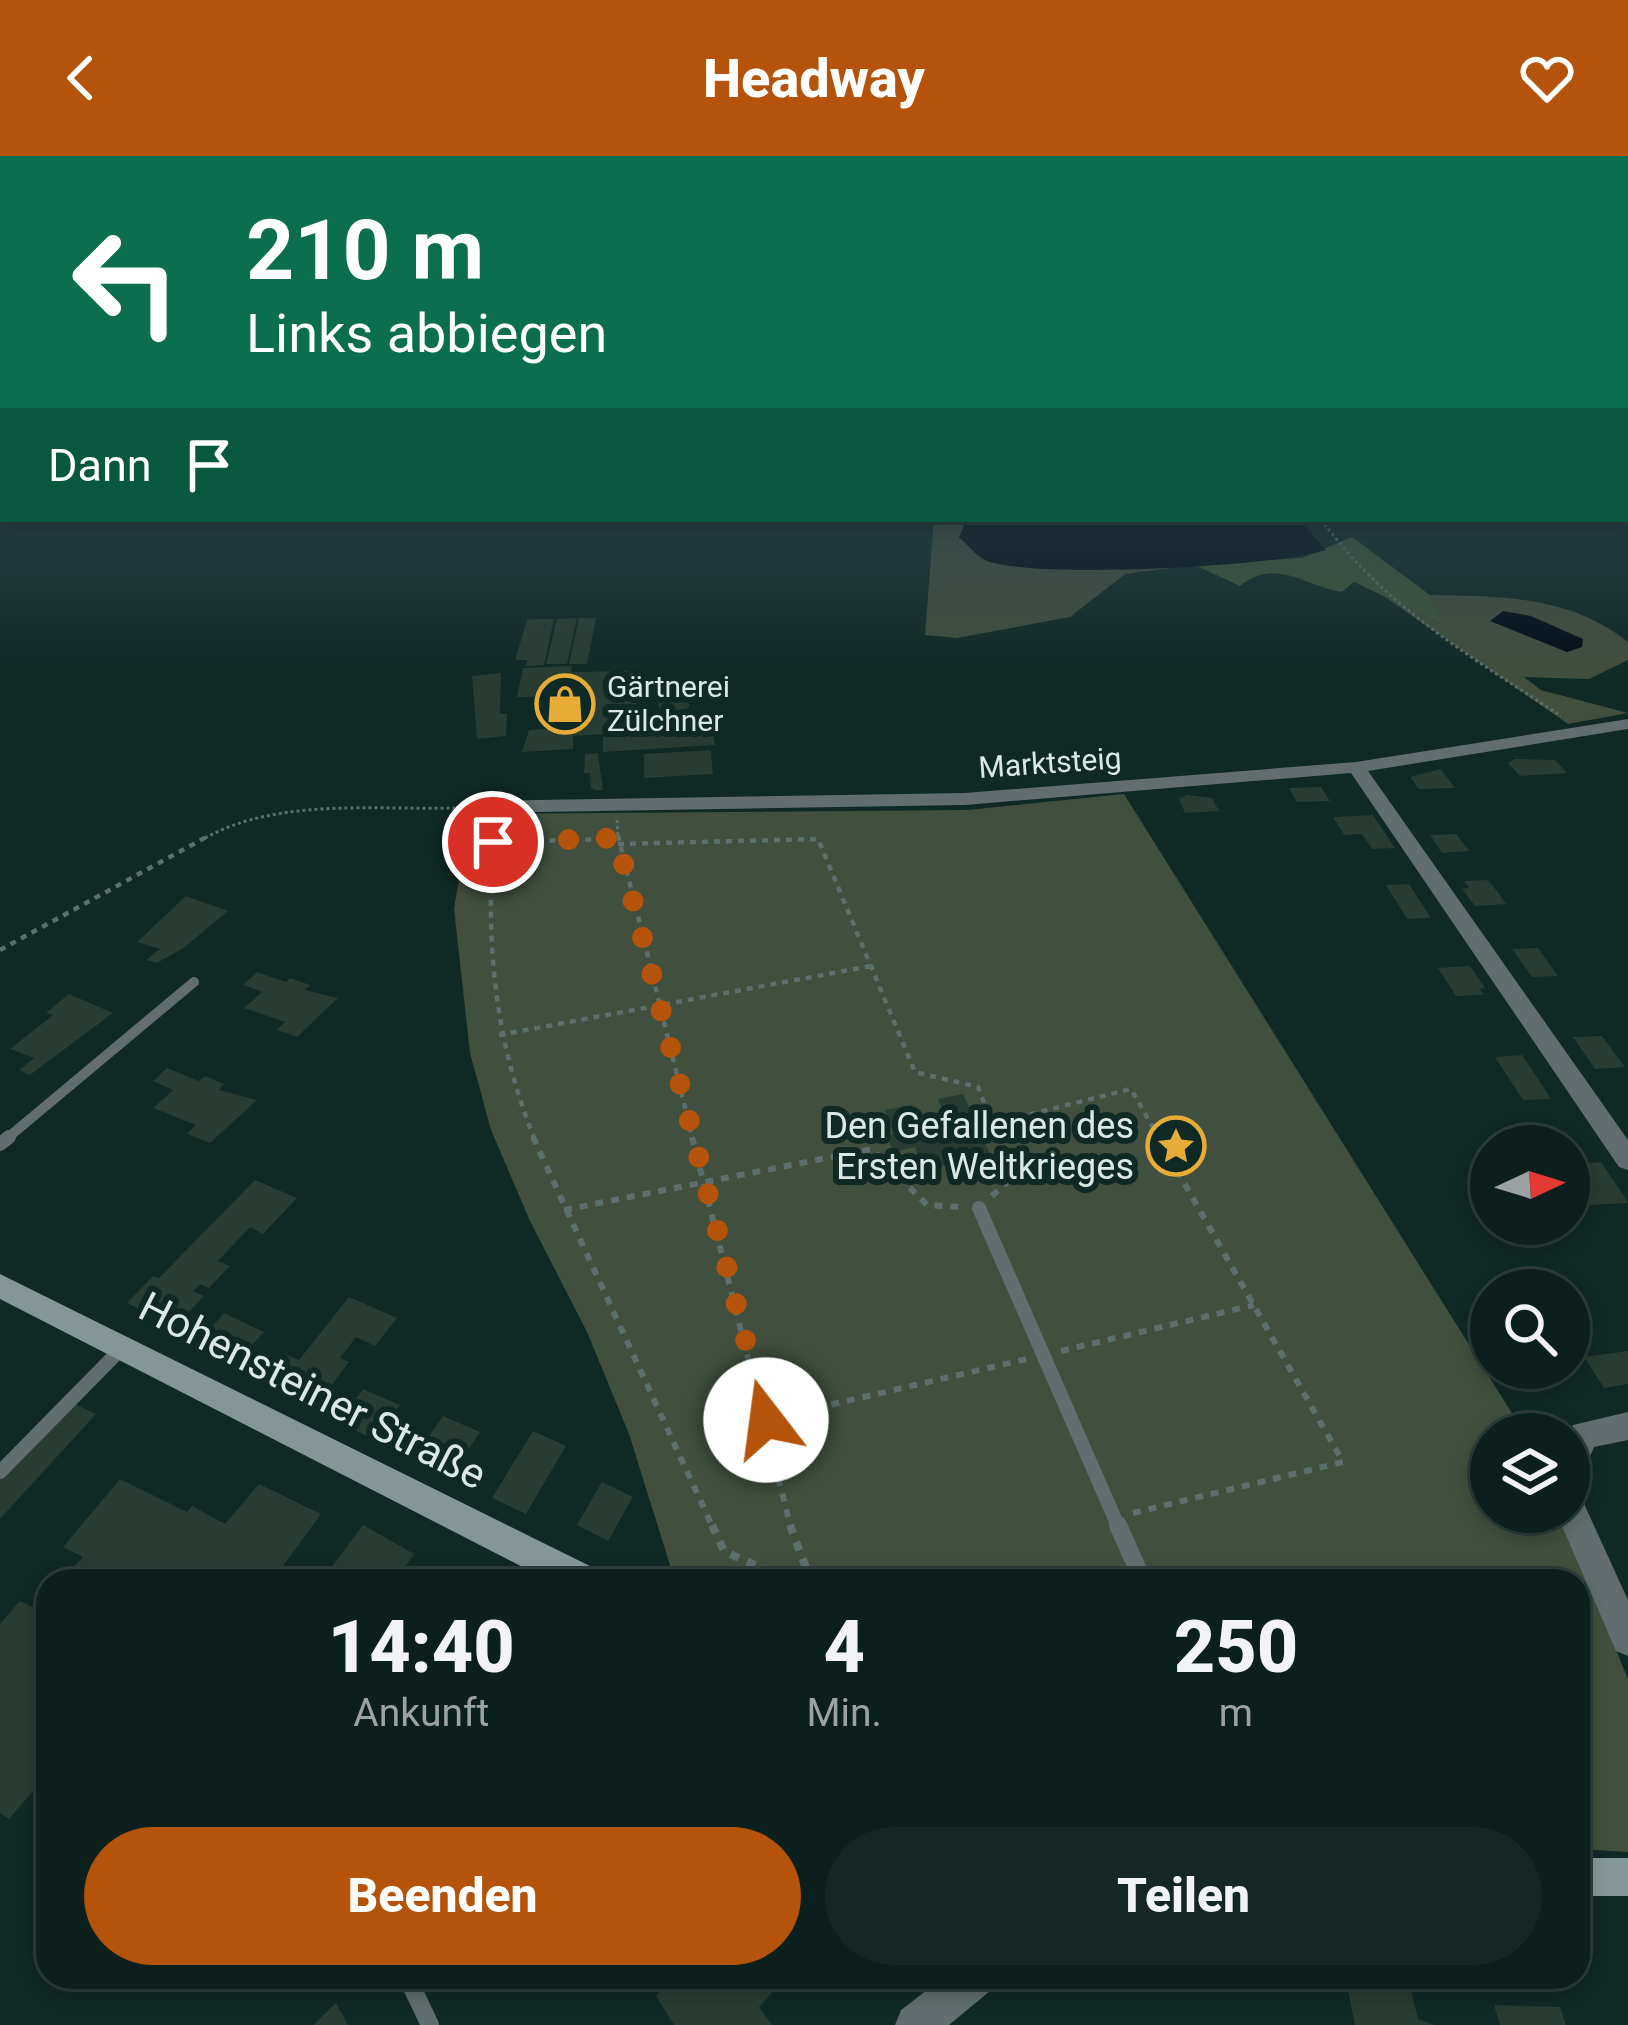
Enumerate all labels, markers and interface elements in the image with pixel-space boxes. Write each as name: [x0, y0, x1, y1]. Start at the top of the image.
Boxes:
icon: back: [48, 45, 114, 111]
icon: heart: [1514, 45, 1580, 111]
text: Headway: [703, 47, 925, 110]
text: 210 m: [246, 201, 484, 300]
icon: left: [48, 204, 204, 360]
text: Links abbiegen: [246, 302, 607, 365]
icon: arrive: [176, 432, 242, 498]
text: Dann: [48, 439, 152, 492]
place label: Gärtnerei Zülchner: [607, 669, 730, 738]
shop icon: Gärtnerei Zülchner: [534, 673, 596, 735]
street label: Marktsteig: [977, 740, 1123, 785]
pin: [442, 791, 544, 893]
icon: arrive: [460, 809, 526, 875]
place label: Den Gefallenen des Ersten Weltkrieges: [824, 1105, 1134, 1188]
place icon: Den Gefallenen des Ersten Weltkrieges: [1145, 1115, 1207, 1177]
north arrow: [1470, 1125, 1590, 1245]
map controls: [1470, 1125, 1590, 1533]
button: search: [1470, 1269, 1590, 1389]
street label: Hohensteiner Straße: [131, 1282, 494, 1499]
position arrow: [703, 1357, 829, 1483]
button: layers: [1470, 1413, 1590, 1533]
text: 14:40: [328, 1605, 515, 1690]
text: 4: [823, 1605, 865, 1690]
text: 250: [1174, 1605, 1298, 1690]
text: Ankunft: [353, 1690, 489, 1736]
text: Min.: [807, 1690, 882, 1736]
text: m: [1219, 1690, 1253, 1736]
button: Beenden: [84, 1827, 801, 1965]
button: Teilen: [825, 1827, 1542, 1965]

